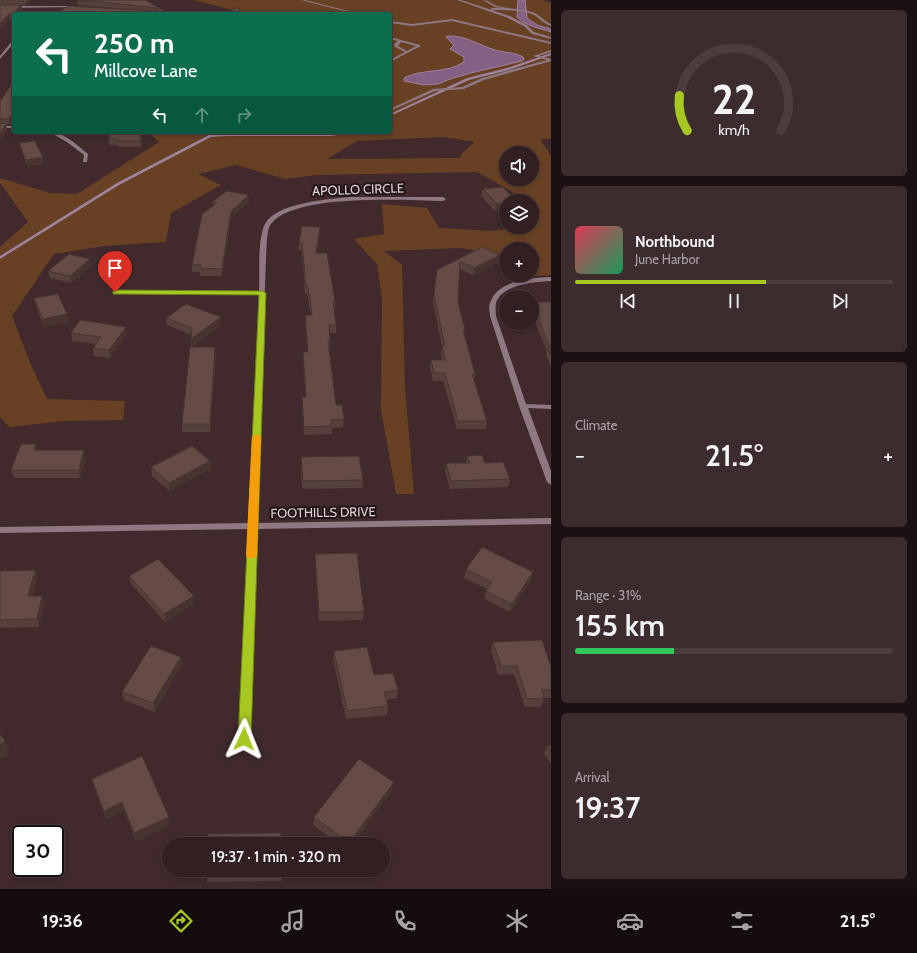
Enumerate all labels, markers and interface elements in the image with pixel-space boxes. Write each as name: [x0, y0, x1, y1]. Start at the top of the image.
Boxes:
text: 250 m: [94, 26, 174, 60]
icon: left: [28, 28, 80, 80]
text: Millcove Lane: [94, 60, 197, 82]
text: 22: [712, 74, 756, 124]
icon: left: [149, 104, 171, 126]
icon: ahead: [191, 104, 213, 126]
icon: right: [233, 104, 255, 126]
text: km/h: [718, 120, 750, 138]
map controls: [499, 146, 539, 330]
button: sound: [499, 146, 539, 186]
street label: APOLLO CIRCLE: [312, 179, 404, 199]
button: layers: [499, 194, 539, 234]
text: Northbound: [635, 233, 715, 251]
button: +: [499, 242, 539, 282]
pin: [98, 251, 132, 292]
text: June Harbor: [635, 251, 700, 267]
icon: arrive: [104, 257, 126, 279]
button: −: [499, 290, 539, 330]
icon: previous: [617, 290, 639, 312]
icon: pause: [723, 290, 745, 312]
icon: next: [829, 290, 851, 312]
text: Climate: [575, 417, 617, 433]
text: 21.5°: [705, 437, 763, 474]
text: −: [575, 442, 585, 469]
text: +: [883, 442, 893, 469]
street label: FOOTHILLS DRIVE: [270, 503, 376, 521]
text: Range · 31%: [575, 587, 641, 603]
text: 155 km: [575, 607, 665, 644]
position arrow: [223, 718, 265, 760]
text: Arrival: [575, 769, 610, 785]
text: 19:37: [575, 789, 640, 826]
speed limit sign: 30: [12, 825, 64, 877]
text: 19:37 · 1 min · 320 m: [211, 848, 341, 866]
icon: directions: [167, 907, 195, 935]
icon: music: [279, 907, 307, 935]
icon: phone: [391, 907, 419, 935]
icon: climate: [503, 907, 531, 935]
icon: car: [616, 907, 644, 935]
icon: filters: [728, 907, 756, 935]
text: 19:36: [42, 910, 83, 932]
text: 21.5°: [840, 910, 875, 932]

